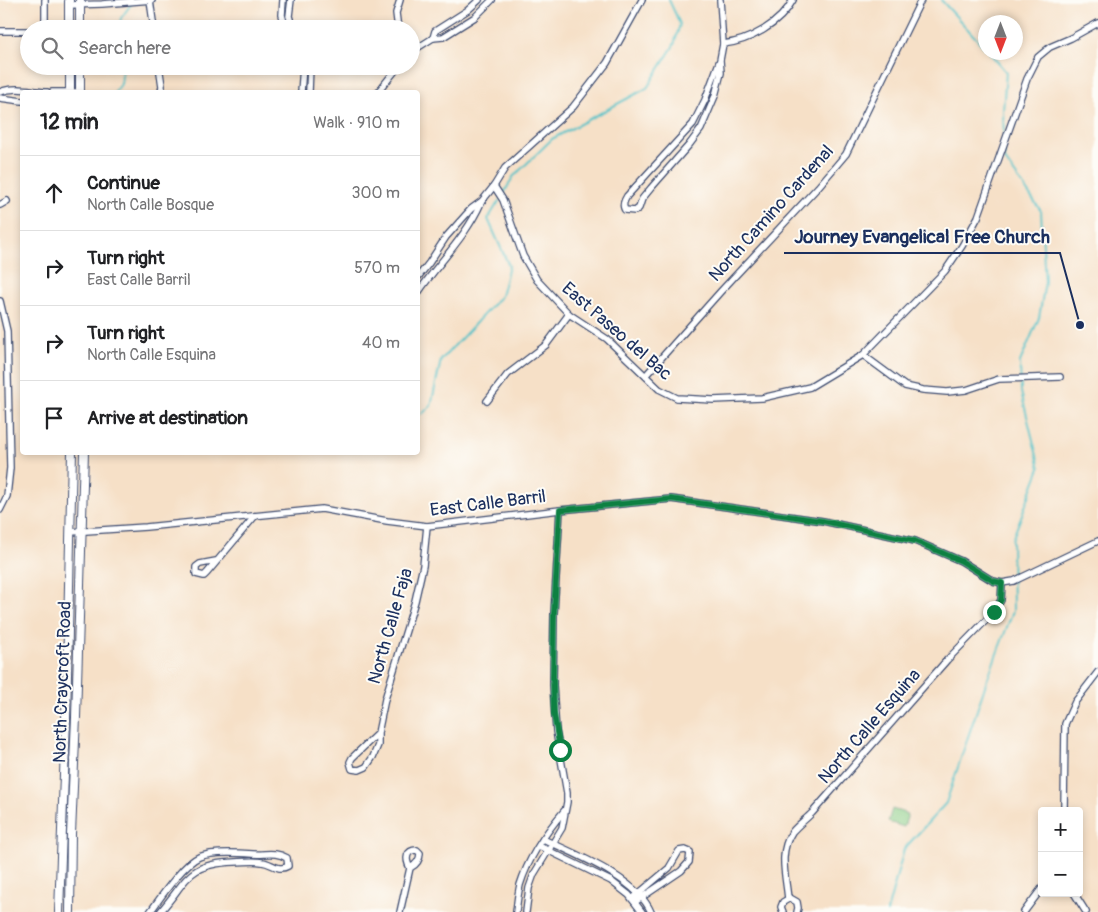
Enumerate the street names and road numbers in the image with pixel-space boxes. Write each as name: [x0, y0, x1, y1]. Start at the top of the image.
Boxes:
street label: North Camino Cardenal: [704, 140, 839, 287]
street label: East Paseo del Bac: [557, 277, 677, 386]
street label: East Calle Barril: [429, 485, 547, 522]
street label: North Calle Faja: [363, 566, 418, 687]
street label: North Craycroft Road: [48, 601, 77, 763]
street label: North Calle Esquina: [813, 664, 926, 789]

